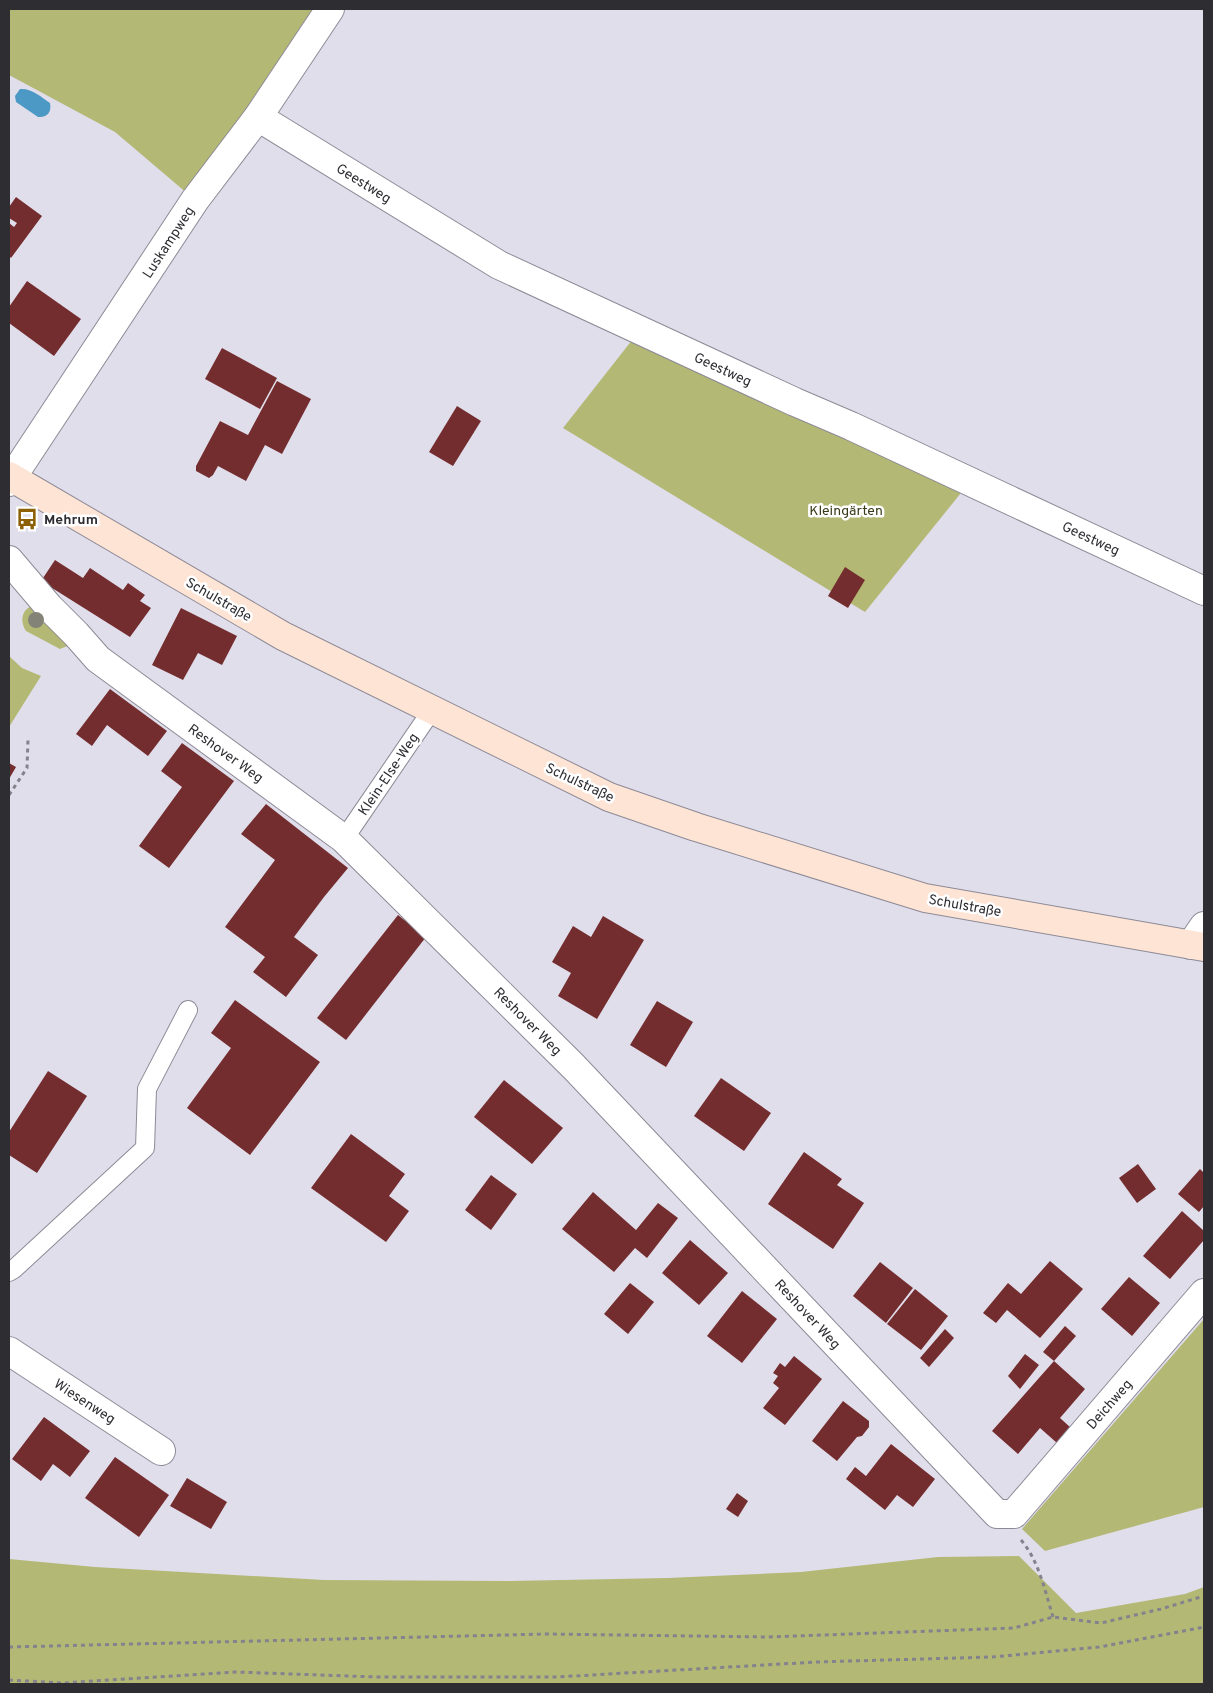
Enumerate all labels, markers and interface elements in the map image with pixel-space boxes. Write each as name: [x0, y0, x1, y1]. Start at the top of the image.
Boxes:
street label: Geestweg: [332, 161, 394, 208]
street label: Luskampweg: [140, 204, 199, 282]
street label: Geestweg: [691, 350, 754, 391]
park label: Kleingärten: [809, 503, 883, 520]
bus stop icon: Mehrum: [14, 506, 40, 532]
place label: Mehrum: [44, 512, 98, 529]
street label: Geestweg: [1059, 519, 1122, 560]
street label: Schulstraße: [182, 575, 254, 626]
street label: Reshover Weg: [184, 721, 266, 787]
street label: Klein-Else-Weg: [355, 730, 423, 819]
street label: Schulstraße: [542, 760, 616, 807]
street label: Schulstraße: [927, 892, 1002, 921]
street label: Reshover Weg: [489, 985, 564, 1060]
street label: Reshover Weg: [770, 1277, 844, 1353]
street label: Wiesenweg: [50, 1376, 118, 1428]
street label: Deichweg: [1084, 1376, 1136, 1433]

